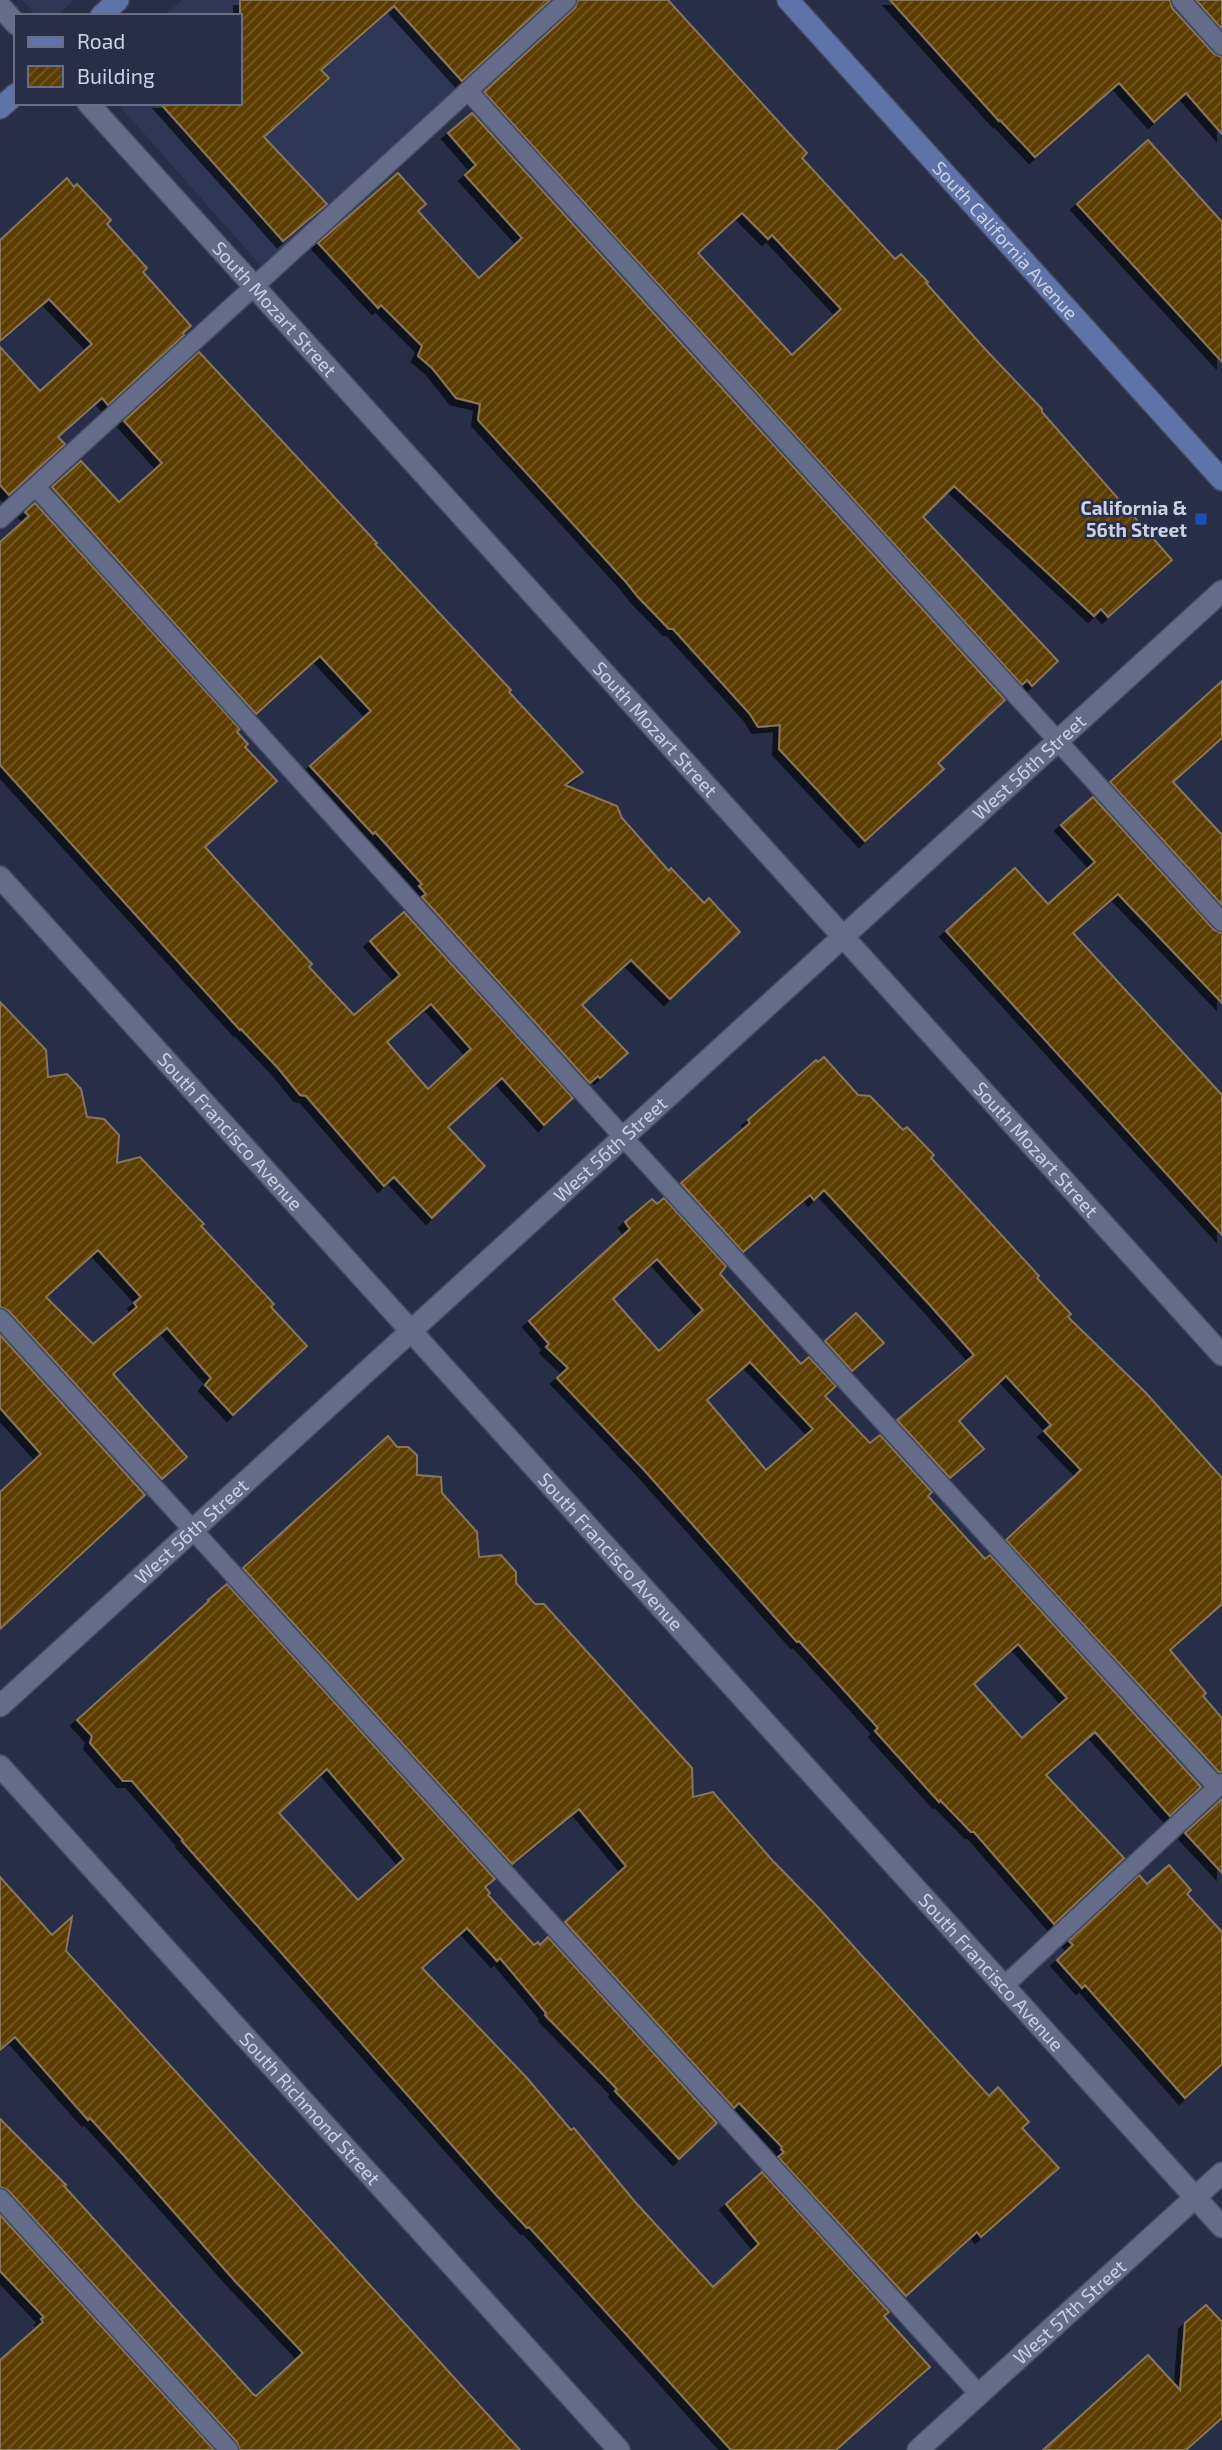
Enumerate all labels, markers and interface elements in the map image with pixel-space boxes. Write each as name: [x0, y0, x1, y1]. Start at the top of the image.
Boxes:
legend: [14, 14, 242, 105]
text: Road: [77, 28, 125, 53]
text: Building: [77, 63, 155, 88]
street label: South California Avenue: [928, 156, 1083, 324]
street label: South Mozart Street: [208, 236, 342, 381]
place label: California & 56th Street: [1080, 496, 1187, 541]
marker: California & 56th Street: [1193, 511, 1209, 527]
street label: South Mozart Street: [589, 657, 723, 801]
street label: West 56th Street: [967, 709, 1090, 824]
street label: South Francisco Avenue: [153, 1047, 308, 1215]
street label: South Mozart Street: [969, 1077, 1103, 1222]
street label: West 56th Street: [548, 1091, 671, 1206]
street label: South Francisco Avenue: [534, 1468, 688, 1635]
street label: West 56th Street: [130, 1474, 252, 1589]
street label: South Francisco Avenue: [914, 1888, 1069, 2055]
street label: South Richmond Street: [235, 2027, 385, 2189]
street label: West 57th Street: [1008, 2254, 1130, 2369]

